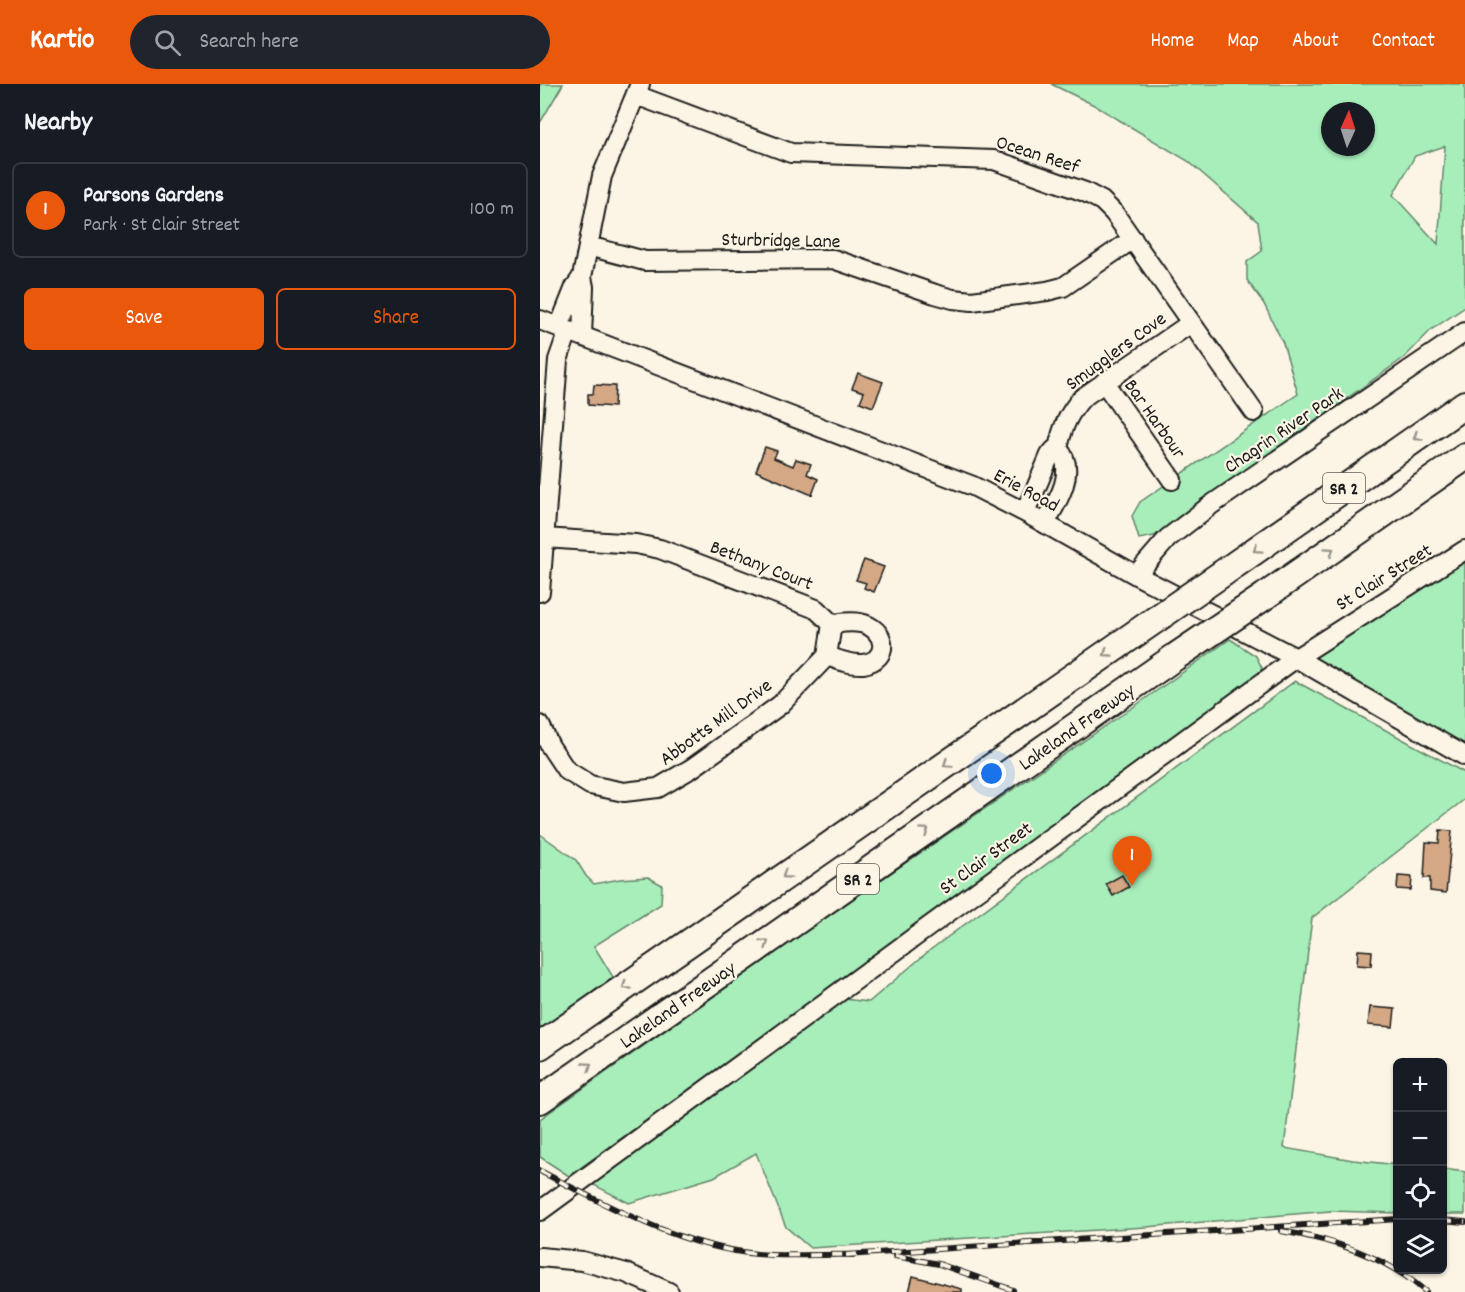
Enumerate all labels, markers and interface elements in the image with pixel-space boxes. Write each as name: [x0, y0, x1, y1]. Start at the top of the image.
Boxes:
search box: [130, 15, 550, 69]
text: Kartio: [30, 22, 94, 62]
icon: search: [151, 26, 184, 59]
text: Search here: [199, 27, 299, 58]
text: Home: [1150, 27, 1194, 57]
text: Map: [1227, 27, 1259, 57]
text: About: [1292, 27, 1339, 57]
text: Contact: [1372, 27, 1435, 57]
north arrow: [1321, 102, 1375, 156]
text: Nearby: [24, 105, 92, 142]
street label: Ocean Reef: [992, 129, 1083, 183]
text: Parsons Gardens: [83, 181, 224, 212]
text: 1: [43, 196, 48, 224]
text: 100 m: [470, 196, 514, 224]
text: Park · St Clair Street: [83, 212, 240, 240]
street label: Sturbridge Lane: [721, 227, 841, 257]
button: Save: [24, 288, 264, 350]
button: Share: [276, 288, 516, 350]
street label: Smugglers Cove: [1061, 306, 1173, 399]
street label: Bar Harbour: [1116, 374, 1192, 466]
street label: Chagrin River Park: [1219, 381, 1350, 482]
one-way arrow: [1413, 430, 1424, 441]
street label: Erie Road: [988, 463, 1063, 521]
road number: SR 2: [1323, 473, 1365, 503]
street label: Bethany Court: [705, 534, 817, 599]
street label: St Clair Street: [1331, 538, 1438, 619]
one-way arrow: [1253, 542, 1264, 553]
one-way arrow: [1324, 547, 1335, 558]
one-way arrow: [1103, 646, 1114, 657]
street label: Abbotts Mill Drive: [655, 673, 779, 774]
street label: Lakeland Freeway: [1014, 677, 1142, 779]
one-way arrow: [942, 757, 953, 768]
your location: [977, 759, 1006, 788]
street label: St Clair Street: [934, 816, 1039, 903]
one-way arrow: [919, 827, 930, 838]
pin: 1: [1112, 836, 1152, 886]
road number: SR 2: [837, 864, 879, 894]
one-way arrow: [782, 868, 793, 879]
one-way arrow: [759, 939, 770, 950]
street label: Lakeland Freeway: [615, 955, 743, 1057]
one-way arrow: [621, 979, 632, 990]
map controls: [1393, 1058, 1447, 1274]
button: +: [1393, 1058, 1447, 1112]
one-way arrow: [581, 1062, 592, 1073]
button: −: [1393, 1112, 1447, 1166]
button: locate: [1393, 1166, 1447, 1220]
button: layers: [1393, 1220, 1447, 1274]

